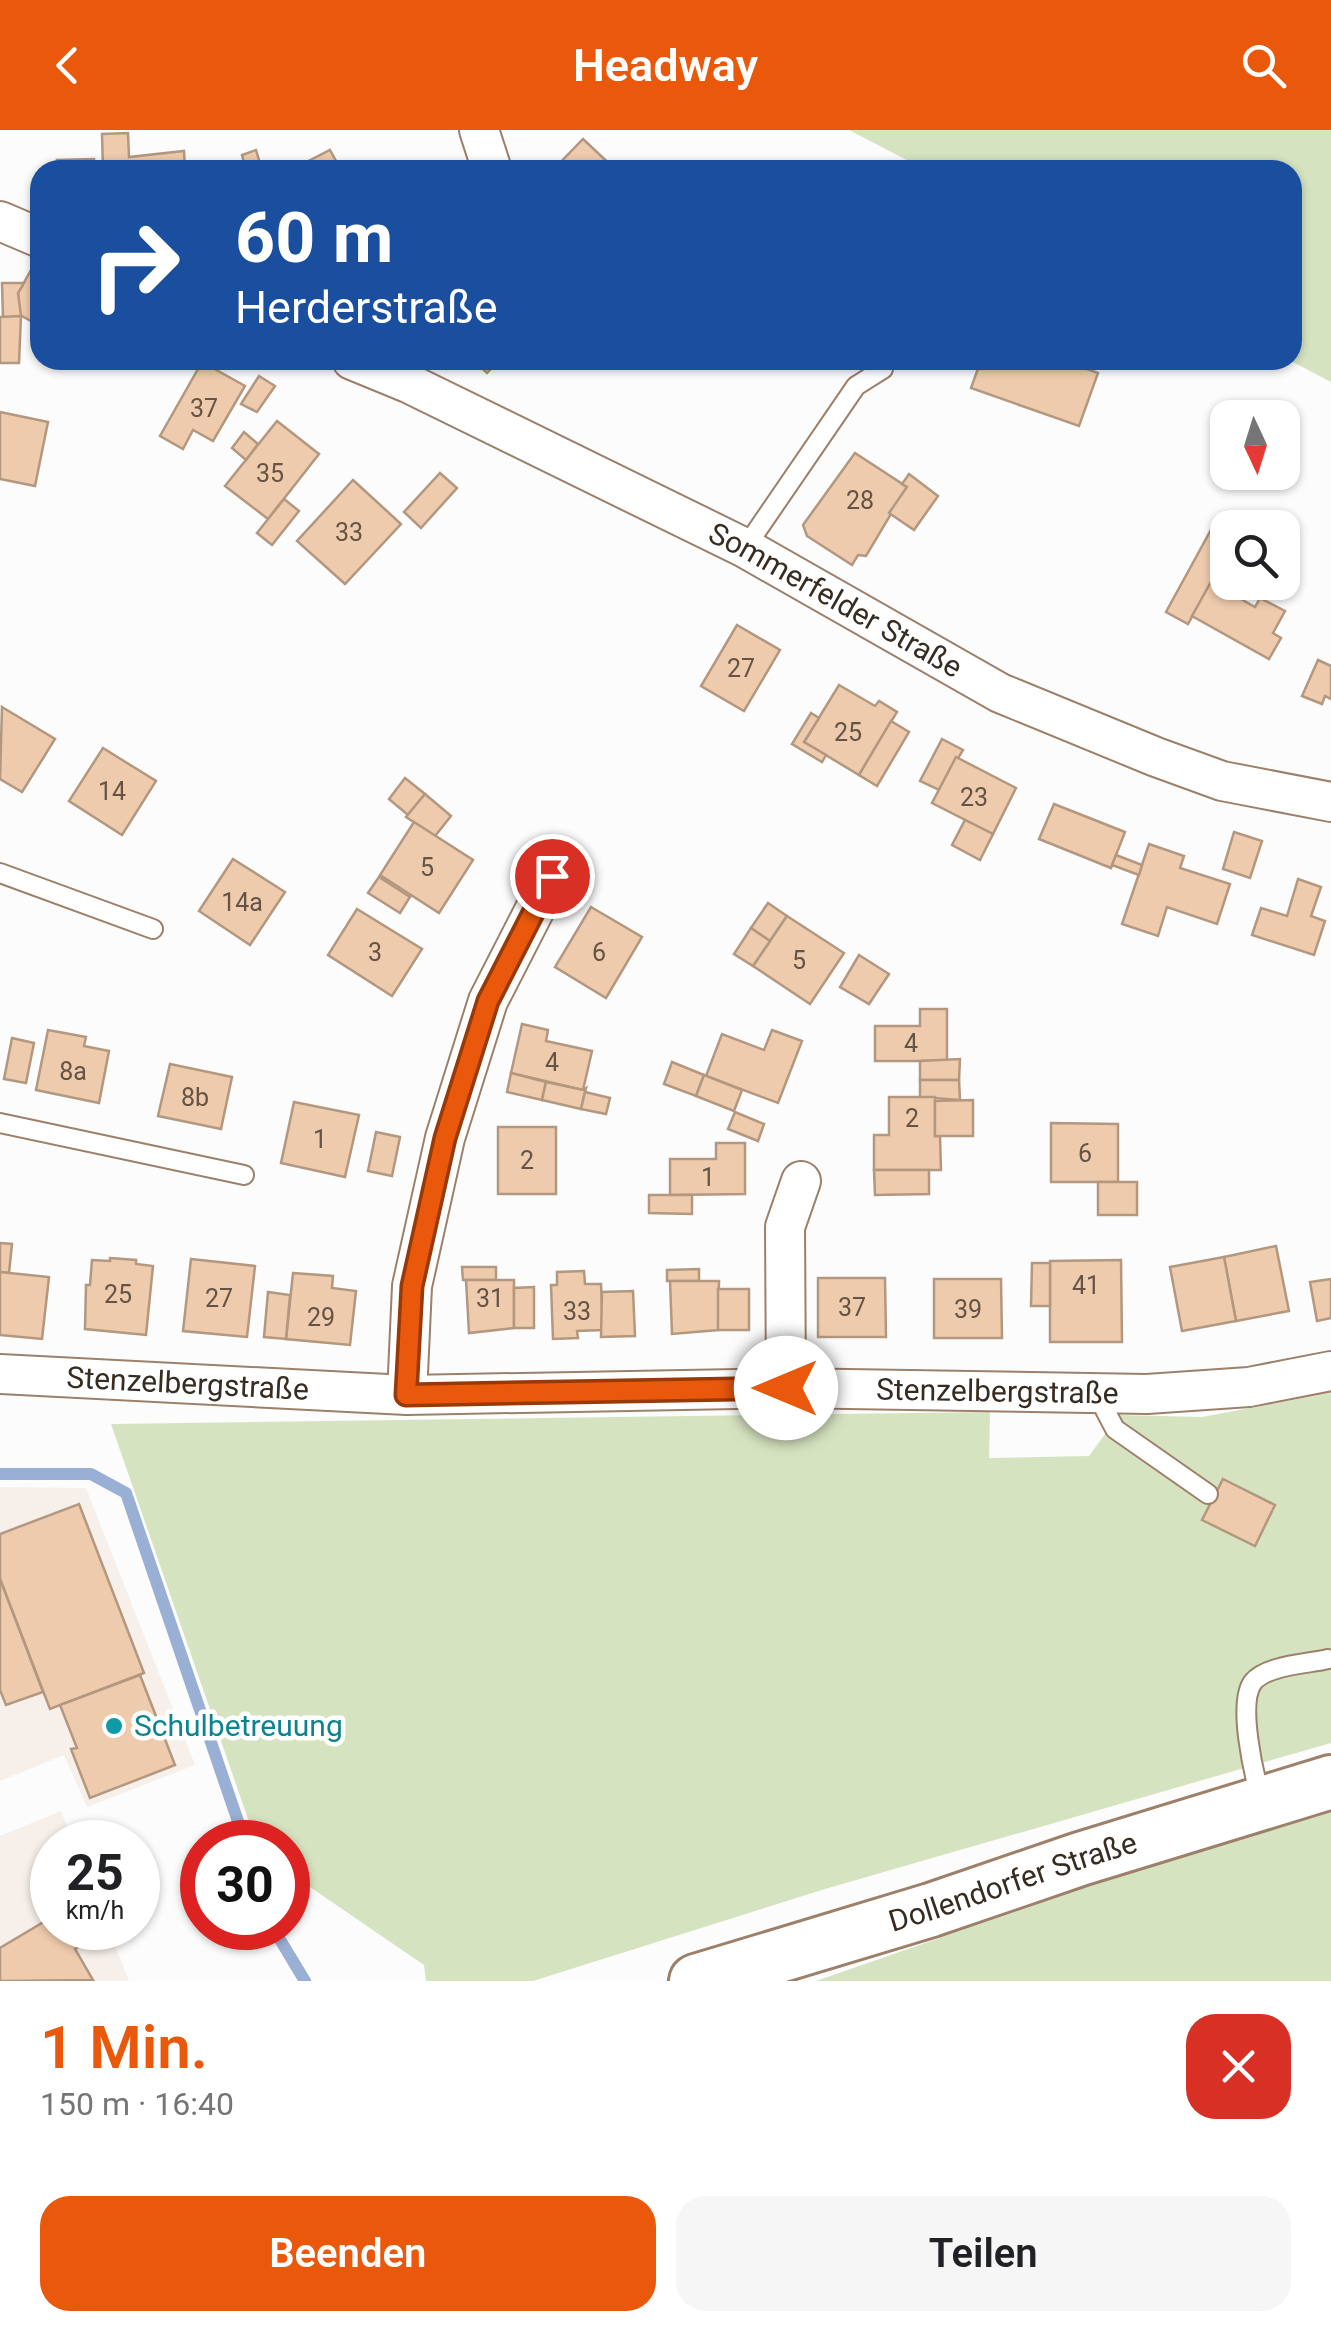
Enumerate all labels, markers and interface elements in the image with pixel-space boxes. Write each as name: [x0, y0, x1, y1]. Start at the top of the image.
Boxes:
icon: back: [40, 38, 95, 93]
icon: search: [1236, 38, 1291, 93]
text: Headway: [573, 39, 758, 92]
text: 60 m: [235, 197, 393, 279]
icon: right: [70, 200, 200, 330]
text: Herderstraße: [235, 281, 498, 334]
house number: 37: [190, 394, 218, 423]
north arrow: [1210, 400, 1300, 490]
map controls: [1210, 400, 1300, 600]
house number: 35: [256, 459, 284, 488]
house number: 28: [846, 486, 874, 515]
button: search: [1210, 510, 1300, 600]
street label: Sommerfelder Straße: [703, 515, 968, 685]
house number: 33: [335, 518, 363, 547]
house number: 27: [727, 654, 755, 683]
house number: 25: [834, 718, 862, 747]
house number: 14: [98, 777, 126, 806]
house number: 23: [960, 783, 988, 812]
pin: [510, 834, 595, 919]
icon: arrive: [525, 849, 580, 904]
house number: 5: [420, 853, 434, 882]
house number: 14a: [221, 888, 263, 917]
house number: 3: [368, 938, 382, 967]
house number: 6: [592, 938, 606, 967]
house number: 5: [792, 946, 806, 975]
house number: 4: [904, 1029, 918, 1058]
house number: 4: [545, 1048, 559, 1077]
house number: 8a: [59, 1057, 87, 1086]
house number: 8b: [181, 1083, 209, 1112]
house number: 2: [905, 1104, 919, 1133]
house number: 1: [313, 1125, 327, 1154]
house number: 6: [1078, 1139, 1092, 1168]
house number: 2: [520, 1146, 534, 1175]
house number: 1: [701, 1163, 715, 1192]
house number: 41: [1072, 1271, 1100, 1300]
house number: 25: [104, 1280, 132, 1309]
house number: 27: [205, 1284, 233, 1313]
house number: 31: [476, 1284, 504, 1313]
house number: 37: [838, 1293, 866, 1322]
house number: 39: [954, 1295, 982, 1324]
house number: 33: [563, 1297, 591, 1326]
house number: 29: [307, 1303, 335, 1332]
position arrow: [734, 1336, 838, 1440]
street label: Stenzelbergstraße: [66, 1359, 310, 1407]
street label: Stenzelbergstraße: [876, 1372, 1119, 1411]
place label: Schulbetreuung: [134, 1708, 343, 1743]
marker: Schulbetreuung: [103, 1715, 125, 1737]
speed limit sign: 30: [180, 1820, 310, 1950]
street label: Dollendorfer Straße: [885, 1825, 1141, 1939]
text: 25: [66, 1844, 124, 1902]
text: km/h: [66, 1896, 124, 1925]
text: 1 Min.: [40, 2012, 208, 2083]
button: close: [1186, 2014, 1291, 2119]
text: 150 m · 16:40: [40, 2085, 234, 2123]
button: Beenden: [40, 2196, 656, 2311]
button: Teilen: [676, 2196, 1291, 2311]

